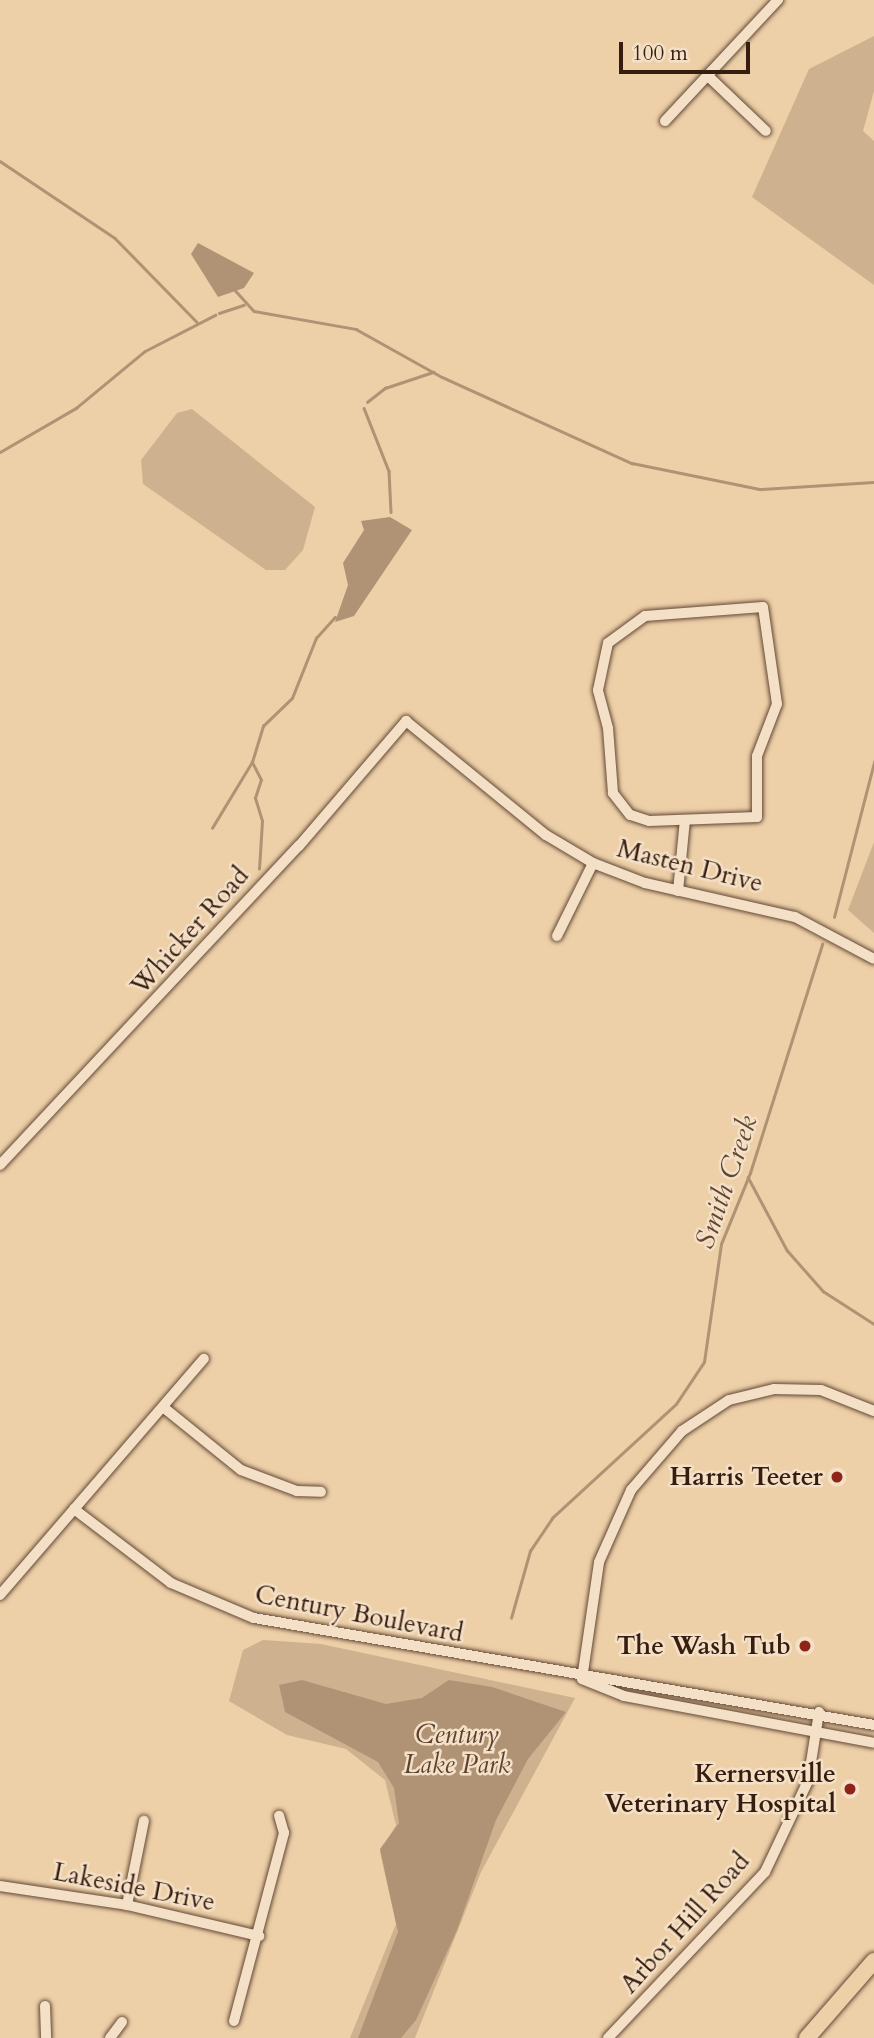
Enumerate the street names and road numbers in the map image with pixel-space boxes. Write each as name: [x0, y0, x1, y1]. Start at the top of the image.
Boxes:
street label: Masten Drive: [614, 833, 766, 899]
street label: Whicker Road: [124, 861, 256, 1001]
street label: Century Boulevard: [252, 1579, 466, 1649]
street label: Arbor Hill Road: [614, 1846, 756, 2000]
street label: Lakeside Drive: [50, 1856, 218, 1918]

